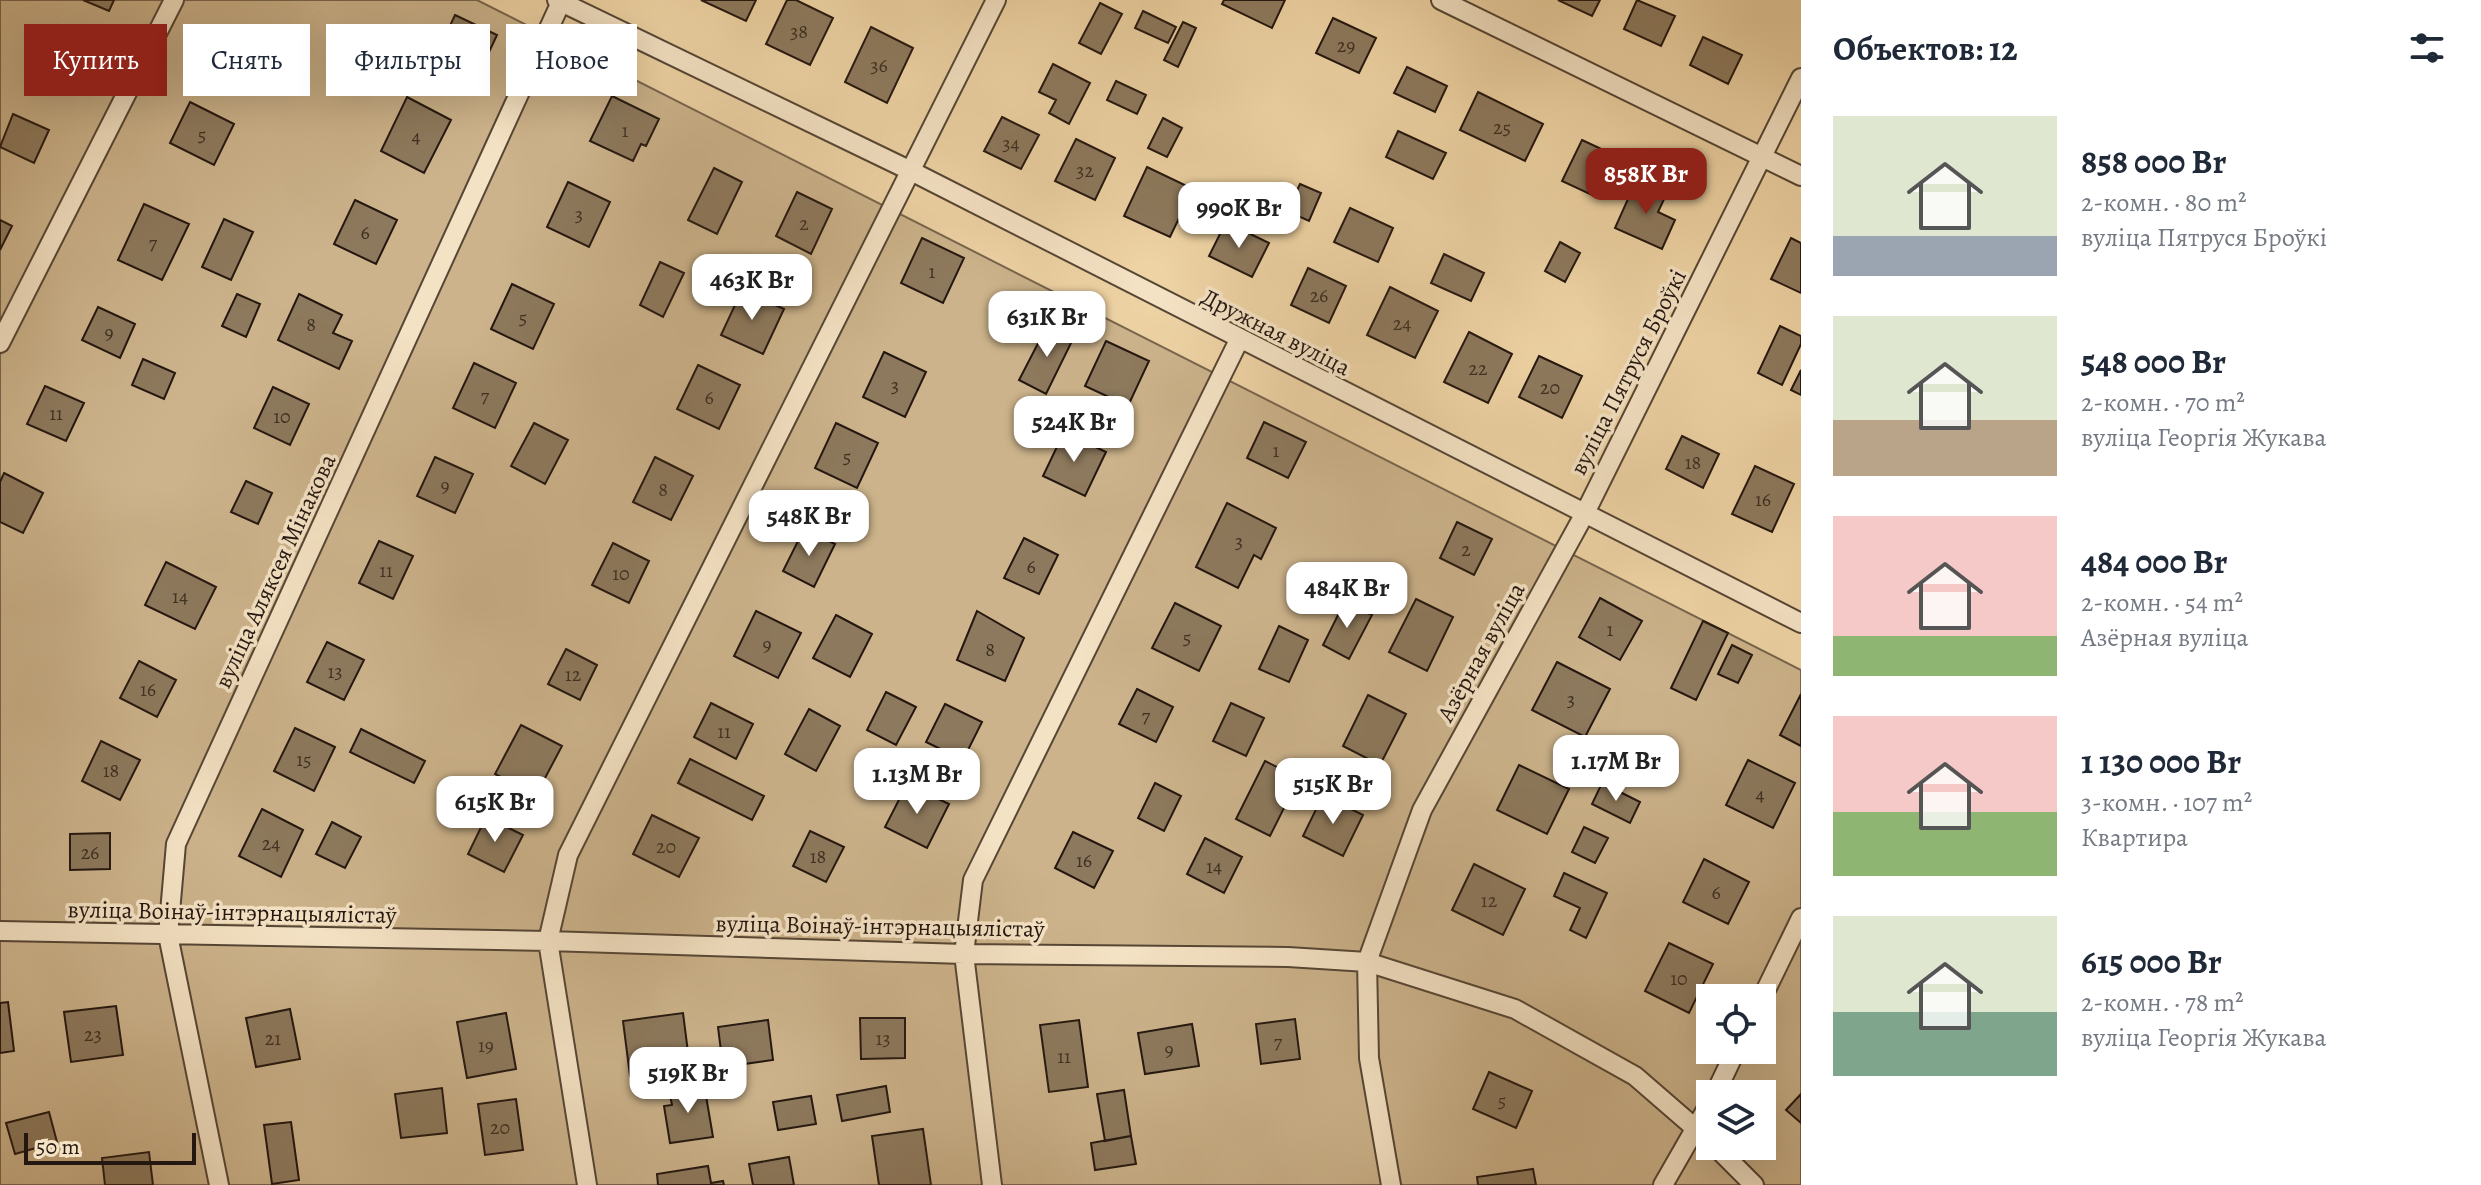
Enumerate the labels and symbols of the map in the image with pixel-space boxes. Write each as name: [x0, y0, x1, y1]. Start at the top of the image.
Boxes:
house number: 38: [790, 18, 808, 45]
house number: 29: [1337, 32, 1355, 59]
house number: 36: [870, 52, 888, 79]
house number: 25: [1493, 114, 1511, 141]
house number: 1: [622, 117, 629, 144]
house number: 5: [198, 121, 206, 148]
house number: 4: [411, 123, 421, 150]
house number: 34: [1002, 130, 1020, 157]
pin: 858K Br: [1572, 148, 1720, 216]
house number: 32: [1076, 157, 1094, 184]
pin: 990K Br: [1165, 182, 1313, 250]
house number: 3: [575, 201, 583, 228]
house number: 2: [799, 210, 809, 237]
house number: 6: [360, 219, 370, 246]
house number: 7: [149, 229, 158, 256]
pin: 463K Br: [678, 254, 826, 322]
house number: 1: [929, 258, 936, 285]
street label: вуліца Пятруся Броўкі: [1562, 264, 1694, 480]
street label: Дружная вуліца: [1196, 281, 1356, 383]
house number: 26: [1310, 282, 1328, 309]
pin: 631K Br: [973, 291, 1121, 359]
house number: 5: [519, 304, 527, 331]
house number: 24: [1393, 310, 1411, 337]
house number: 8: [306, 311, 316, 338]
house number: 9: [104, 319, 114, 346]
house number: 22: [1469, 355, 1488, 382]
house number: 3: [891, 372, 899, 399]
house number: 20: [1540, 374, 1560, 401]
house number: 7: [481, 382, 490, 409]
house number: 6: [704, 384, 714, 411]
pin: 524K Br: [1000, 396, 1148, 464]
house number: 11: [49, 400, 63, 427]
house number: 10: [273, 403, 291, 430]
house number: 1: [1273, 437, 1280, 464]
house number: 5: [843, 443, 851, 470]
street label: вуліца Аляксея Мінакова: [207, 449, 343, 693]
house number: 18: [1685, 449, 1701, 476]
house number: 9: [440, 472, 450, 499]
house number: 8: [658, 476, 668, 503]
house number: 16: [1755, 486, 1771, 513]
pin: 548K Br: [735, 490, 883, 558]
house number: 3: [1235, 528, 1243, 555]
house number: 2: [1461, 536, 1471, 563]
house number: 6: [1026, 553, 1036, 580]
house number: 11: [379, 557, 393, 584]
house number: 10: [612, 560, 630, 587]
pin: 484K Br: [1273, 562, 1421, 630]
street label: Азёрная вуліца: [1429, 577, 1532, 728]
house number: 14: [172, 583, 188, 610]
house number: 1: [1607, 616, 1614, 643]
house number: 5: [1183, 624, 1191, 651]
house number: 9: [762, 631, 772, 658]
house number: 8: [985, 636, 995, 663]
house number: 13: [327, 658, 343, 685]
house number: 12: [565, 661, 582, 688]
house number: 16: [140, 676, 156, 703]
house number: 3: [1567, 686, 1575, 713]
house number: 7: [1142, 702, 1151, 729]
house number: 11: [717, 718, 731, 745]
pin: 1.17M Br: [1533, 735, 1699, 803]
house number: 15: [296, 746, 312, 773]
pin: 1.13M Br: [834, 748, 1000, 816]
house number: 18: [103, 757, 119, 784]
pin: 515K Br: [1259, 758, 1407, 826]
pin: 615K Br: [421, 776, 569, 844]
house number: 4: [1755, 781, 1765, 808]
house number: 24: [262, 830, 280, 857]
house number: 20: [656, 833, 676, 860]
house number: 26: [81, 839, 99, 866]
house number: 18: [810, 843, 826, 870]
house number: 16: [1076, 847, 1092, 874]
house number: 14: [1206, 853, 1222, 880]
house number: 6: [1711, 879, 1721, 906]
house number: 12: [1481, 887, 1498, 914]
street label: вуліца Воінаў-інтэрнацыялістаў: [67, 893, 397, 931]
street label: вуліца Воінаў-інтэрнацыялістаў: [715, 907, 1045, 945]
house number: 10: [1670, 965, 1688, 992]
house number: 23: [84, 1021, 102, 1048]
house number: 21: [265, 1025, 281, 1052]
house number: 13: [875, 1025, 891, 1052]
house number: 7: [1274, 1028, 1283, 1055]
house number: 19: [478, 1032, 494, 1059]
house number: 9: [1164, 1036, 1174, 1063]
house number: 11: [1057, 1043, 1071, 1070]
pin: 519K Br: [614, 1047, 762, 1115]
house number: 5: [1498, 1087, 1506, 1114]
house number: 20: [490, 1114, 510, 1141]
scale bar: [24, 1129, 196, 1165]

